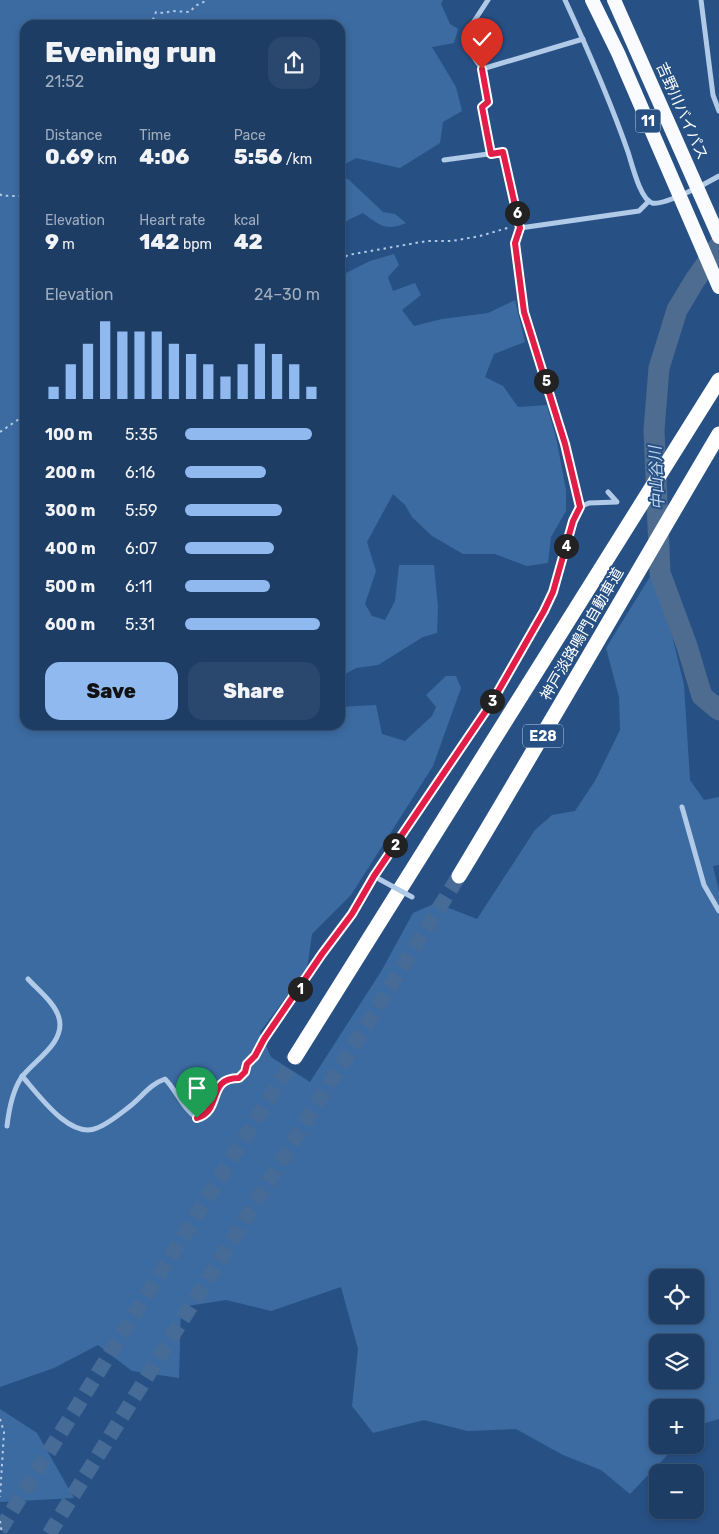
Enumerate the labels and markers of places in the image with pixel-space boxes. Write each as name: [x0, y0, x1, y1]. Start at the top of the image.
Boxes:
pin: [461, 18, 503, 69]
pin: 6: [504, 200, 530, 226]
pin: 5: [534, 368, 558, 394]
pin: 4: [554, 534, 578, 558]
pin: 3: [480, 688, 504, 714]
pin: 2: [382, 832, 408, 858]
pin: 1: [288, 976, 312, 1002]
pin: [176, 1067, 218, 1118]

